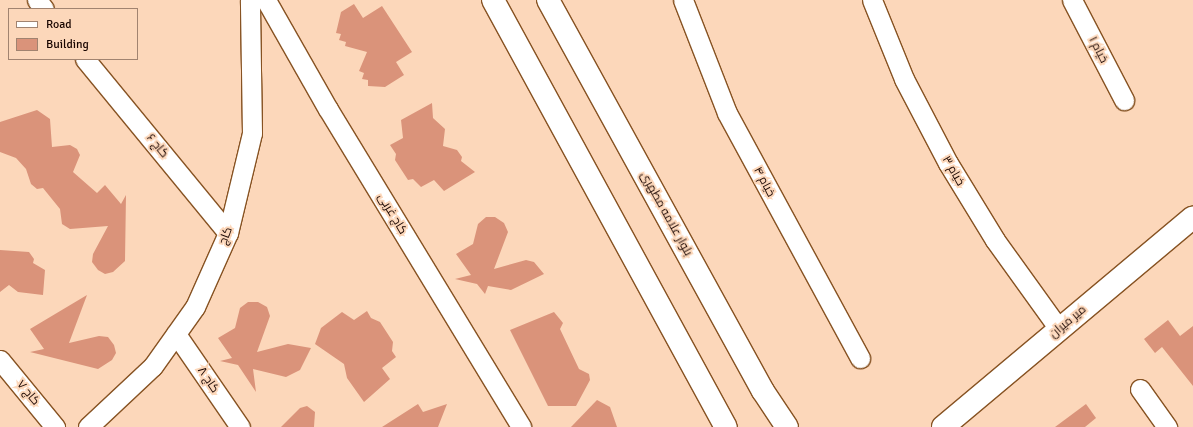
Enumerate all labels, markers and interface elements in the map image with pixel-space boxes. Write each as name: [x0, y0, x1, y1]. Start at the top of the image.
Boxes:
legend: [8, 8, 138, 60]
text: Road: [46, 17, 72, 32]
street label: خیام ۱: [1085, 34, 1111, 66]
text: Building: [46, 37, 89, 52]
street label: کاج ۶: [143, 131, 171, 161]
street label: خیام ۳: [939, 154, 967, 188]
street label: خیام ۴: [750, 165, 778, 199]
street label: بلوار علامه مطهری: [637, 169, 695, 259]
street label: کاج غربی: [374, 191, 410, 237]
street label: کاج: [216, 225, 236, 247]
street label: میر میران: [1047, 302, 1089, 342]
street label: کاج ۸: [194, 364, 222, 396]
street label: کاج ۷: [13, 378, 43, 408]

